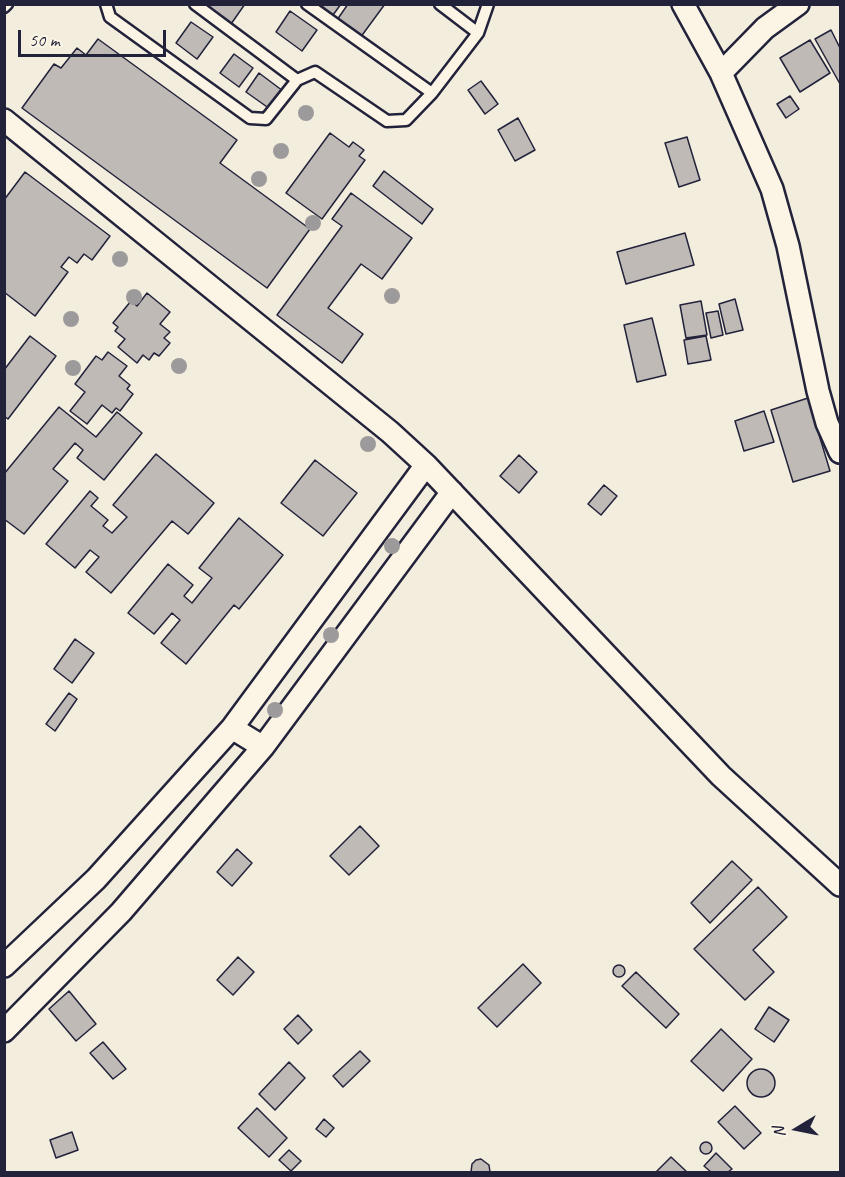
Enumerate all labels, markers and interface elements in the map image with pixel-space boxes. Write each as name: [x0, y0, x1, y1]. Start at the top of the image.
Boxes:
scale bar: [21, 18, 170, 56]
text: 50 m: [29, 29, 60, 51]
north arrow: [767, 1099, 827, 1159]
text: N: [769, 1126, 790, 1139]

